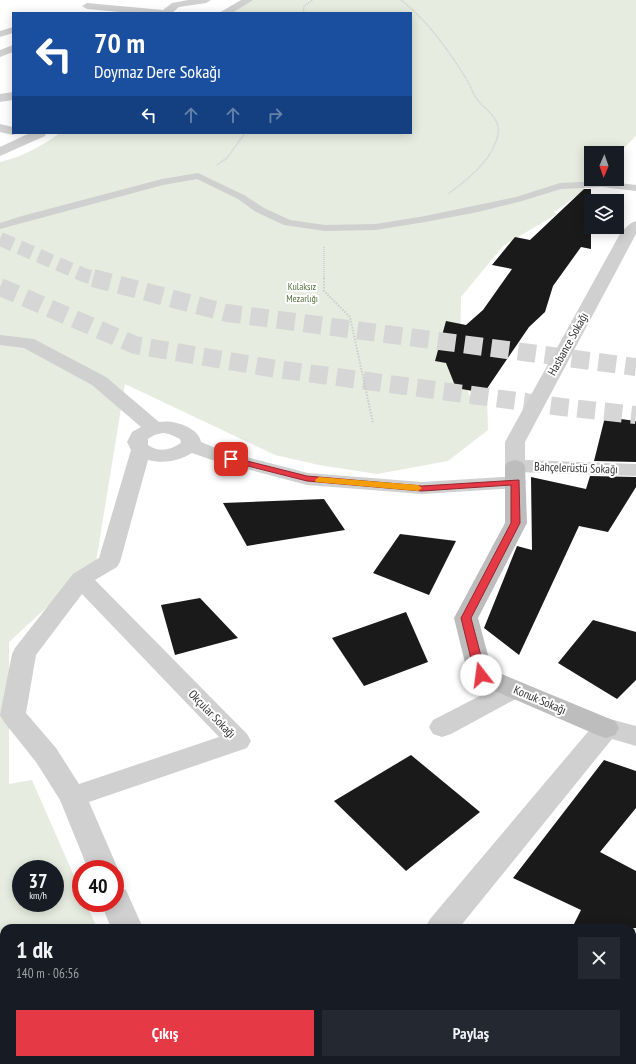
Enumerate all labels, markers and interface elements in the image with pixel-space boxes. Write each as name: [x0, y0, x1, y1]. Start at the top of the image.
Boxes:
text: 70 m: [94, 24, 145, 61]
icon: left: [28, 28, 80, 80]
text: Doymaz Dere Sokağı: [94, 60, 221, 83]
icon: left: [138, 104, 160, 126]
icon: ahead: [180, 104, 202, 126]
icon: ahead: [222, 104, 244, 126]
icon: right: [264, 104, 286, 126]
north arrow: [584, 146, 624, 186]
map controls: [584, 146, 624, 234]
button: layers: [584, 194, 624, 234]
park label: Kulaksız Mezarlığı: [286, 280, 318, 305]
street label: Hasbance Sokağı: [544, 310, 591, 378]
pin: [214, 442, 248, 476]
icon: arrive: [220, 448, 242, 470]
street label: Bahçelerüstü Sokağı: [534, 459, 618, 476]
position arrow: [460, 654, 502, 696]
street label: Konuk Sokağı: [512, 682, 569, 717]
street label: Okçular Sokağı: [186, 686, 239, 741]
speed limit sign: 40: [72, 860, 124, 912]
text: 37: [28, 868, 48, 894]
text: km/h: [29, 889, 47, 902]
text: 1 dk: [16, 934, 53, 965]
button: close: [578, 937, 620, 979]
text: 140 m · 06:56: [16, 965, 79, 982]
button: Çıkış: [16, 1010, 314, 1056]
button: Paylaş: [322, 1010, 620, 1056]

